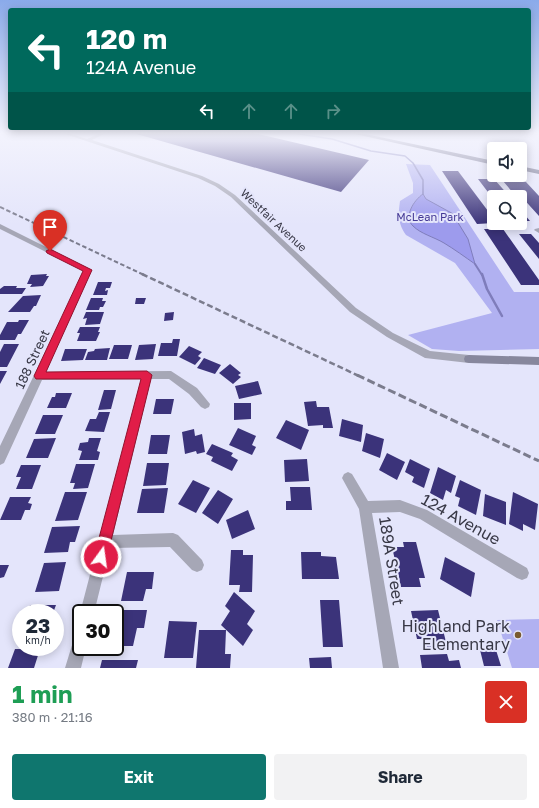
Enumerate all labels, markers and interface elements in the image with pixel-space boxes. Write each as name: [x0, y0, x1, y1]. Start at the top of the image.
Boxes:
text: 120 m: [86, 22, 167, 55]
icon: left: [20, 24, 72, 76]
text: 124A Avenue: [86, 56, 196, 78]
icon: left: [196, 100, 218, 122]
icon: ahead: [238, 100, 260, 122]
icon: ahead: [280, 100, 302, 122]
icon: right: [322, 100, 344, 122]
map controls: [487, 142, 527, 230]
button: sound: [487, 142, 527, 182]
street label: Westfair Avenue: [238, 186, 310, 254]
button: search: [487, 190, 527, 230]
pin: [33, 210, 67, 251]
park label: McLean Park: [396, 210, 464, 223]
icon: arrive: [39, 216, 61, 238]
street label: 188 Street: [11, 327, 53, 391]
street label: 124 Avenue: [418, 489, 504, 549]
street label: 189A Street: [375, 515, 409, 607]
position arrow: [80, 536, 122, 578]
speed limit sign: 30: [72, 604, 124, 656]
text: 23: [26, 613, 50, 637]
place label: Highland Park Elementary: [401, 616, 510, 654]
marker: Highland Park Elementary: [513, 630, 523, 640]
text: km/h: [25, 634, 51, 646]
text: 1 min: [12, 679, 72, 708]
button: close: [485, 681, 527, 723]
text: 380 m · 21:16: [12, 709, 93, 725]
button: Exit: [12, 754, 266, 800]
button: Share: [274, 754, 527, 800]

